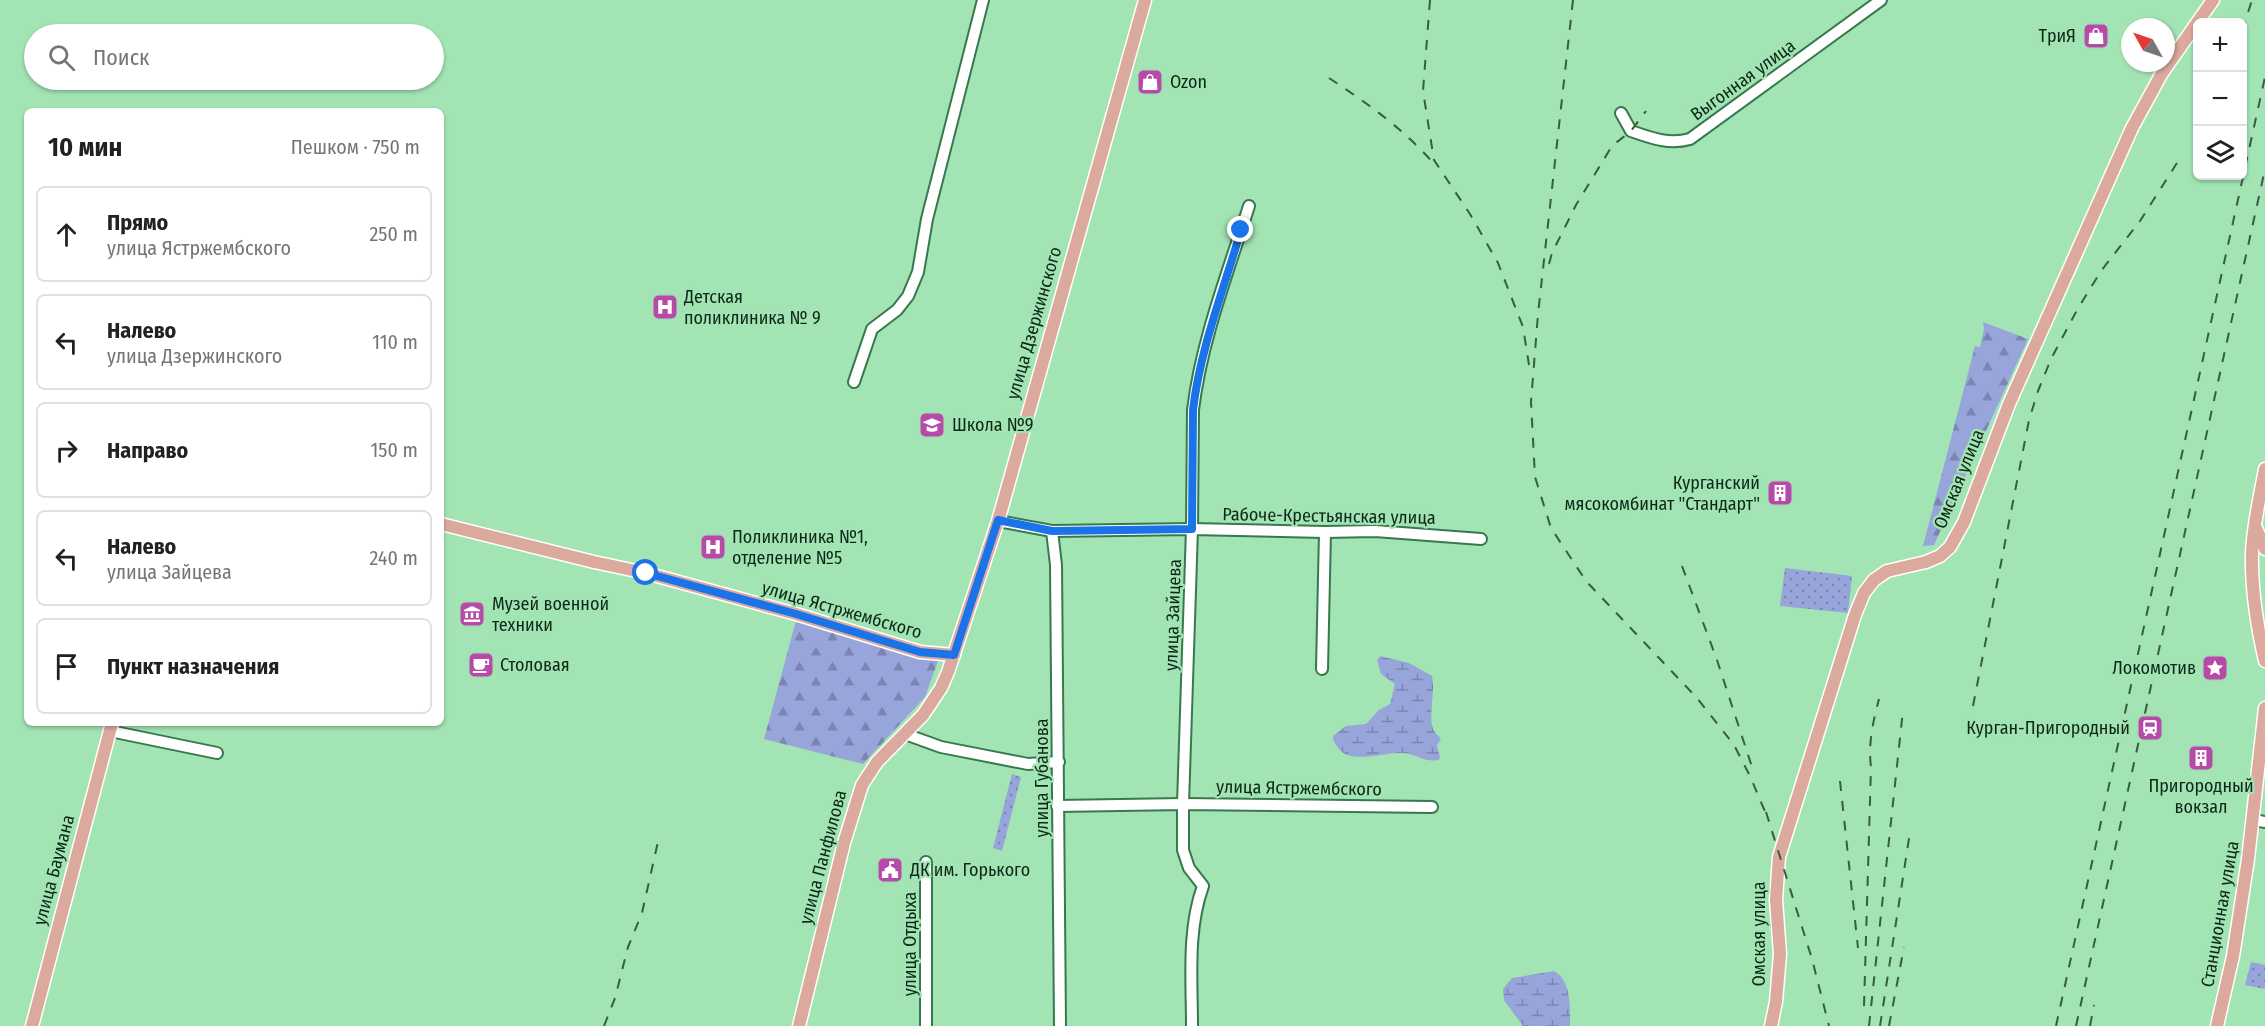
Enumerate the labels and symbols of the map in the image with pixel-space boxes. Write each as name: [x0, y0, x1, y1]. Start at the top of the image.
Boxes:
north arrow: [2121, 18, 2175, 72]
shop icon: ТриЯ: [2081, 21, 2111, 51]
place label: ТриЯ: [2039, 25, 2076, 47]
street label: Выгонная улица: [1686, 35, 1800, 125]
shop icon: Ozon: [1135, 67, 1165, 97]
place label: Ozon: [1170, 71, 1207, 93]
route end: [1227, 216, 1253, 242]
street label: улица Дзержинского: [1002, 244, 1066, 402]
place label: Детская поликлиника № 9: [683, 286, 821, 329]
hospital icon: Детская поликлиника № 9: [650, 292, 680, 322]
school or university icon: Школа №9: [917, 410, 947, 440]
place label: Школа №9: [952, 414, 1034, 436]
street label: Омская улица: [1929, 426, 1989, 532]
place label: Курганский мясокомбинат "Стандарт": [1565, 472, 1760, 515]
building icon: Курганский мясокомбинат "Стандарт": [1765, 478, 1795, 508]
street label: Рабоче-Крестьянская улица: [1222, 503, 1436, 529]
place label: Поликлиника №1, отделение №5: [732, 526, 868, 569]
hospital icon: Поликлиника №1, отделение №5: [698, 532, 728, 562]
street label: улица Зайцева: [1160, 558, 1186, 671]
route start: [632, 559, 658, 585]
street label: улица Ястржембского: [759, 577, 925, 643]
place label: Музей военной техники: [492, 593, 609, 636]
museum icon: Музей военной техники: [457, 599, 487, 629]
cafe icon: Столовая: [466, 650, 496, 680]
place icon: Локомотив: [2200, 653, 2230, 683]
place label: Столовая: [500, 654, 570, 676]
place label: Локомотив: [2112, 657, 2196, 679]
station icon: Курган-Пригородный: [2135, 713, 2165, 743]
place label: Курган-Пригородный: [1966, 717, 2130, 739]
street label: улица Губанова: [1031, 718, 1053, 837]
building icon: Пригородный вокзал: [2186, 743, 2216, 773]
place label: Пригородный вокзал: [2148, 775, 2254, 818]
street label: улица Ястржембского: [1216, 776, 1382, 800]
street label: улица Панфилова: [795, 787, 852, 926]
street label: улица Баумана: [29, 812, 79, 928]
street label: Станционная улица: [2196, 839, 2244, 989]
public building icon: ДК им. Горького: [875, 855, 905, 885]
place label: ДК им. Горького: [909, 859, 1030, 881]
street label: Омская улица: [1748, 881, 1770, 987]
street label: улица Отдыха: [899, 892, 921, 996]

